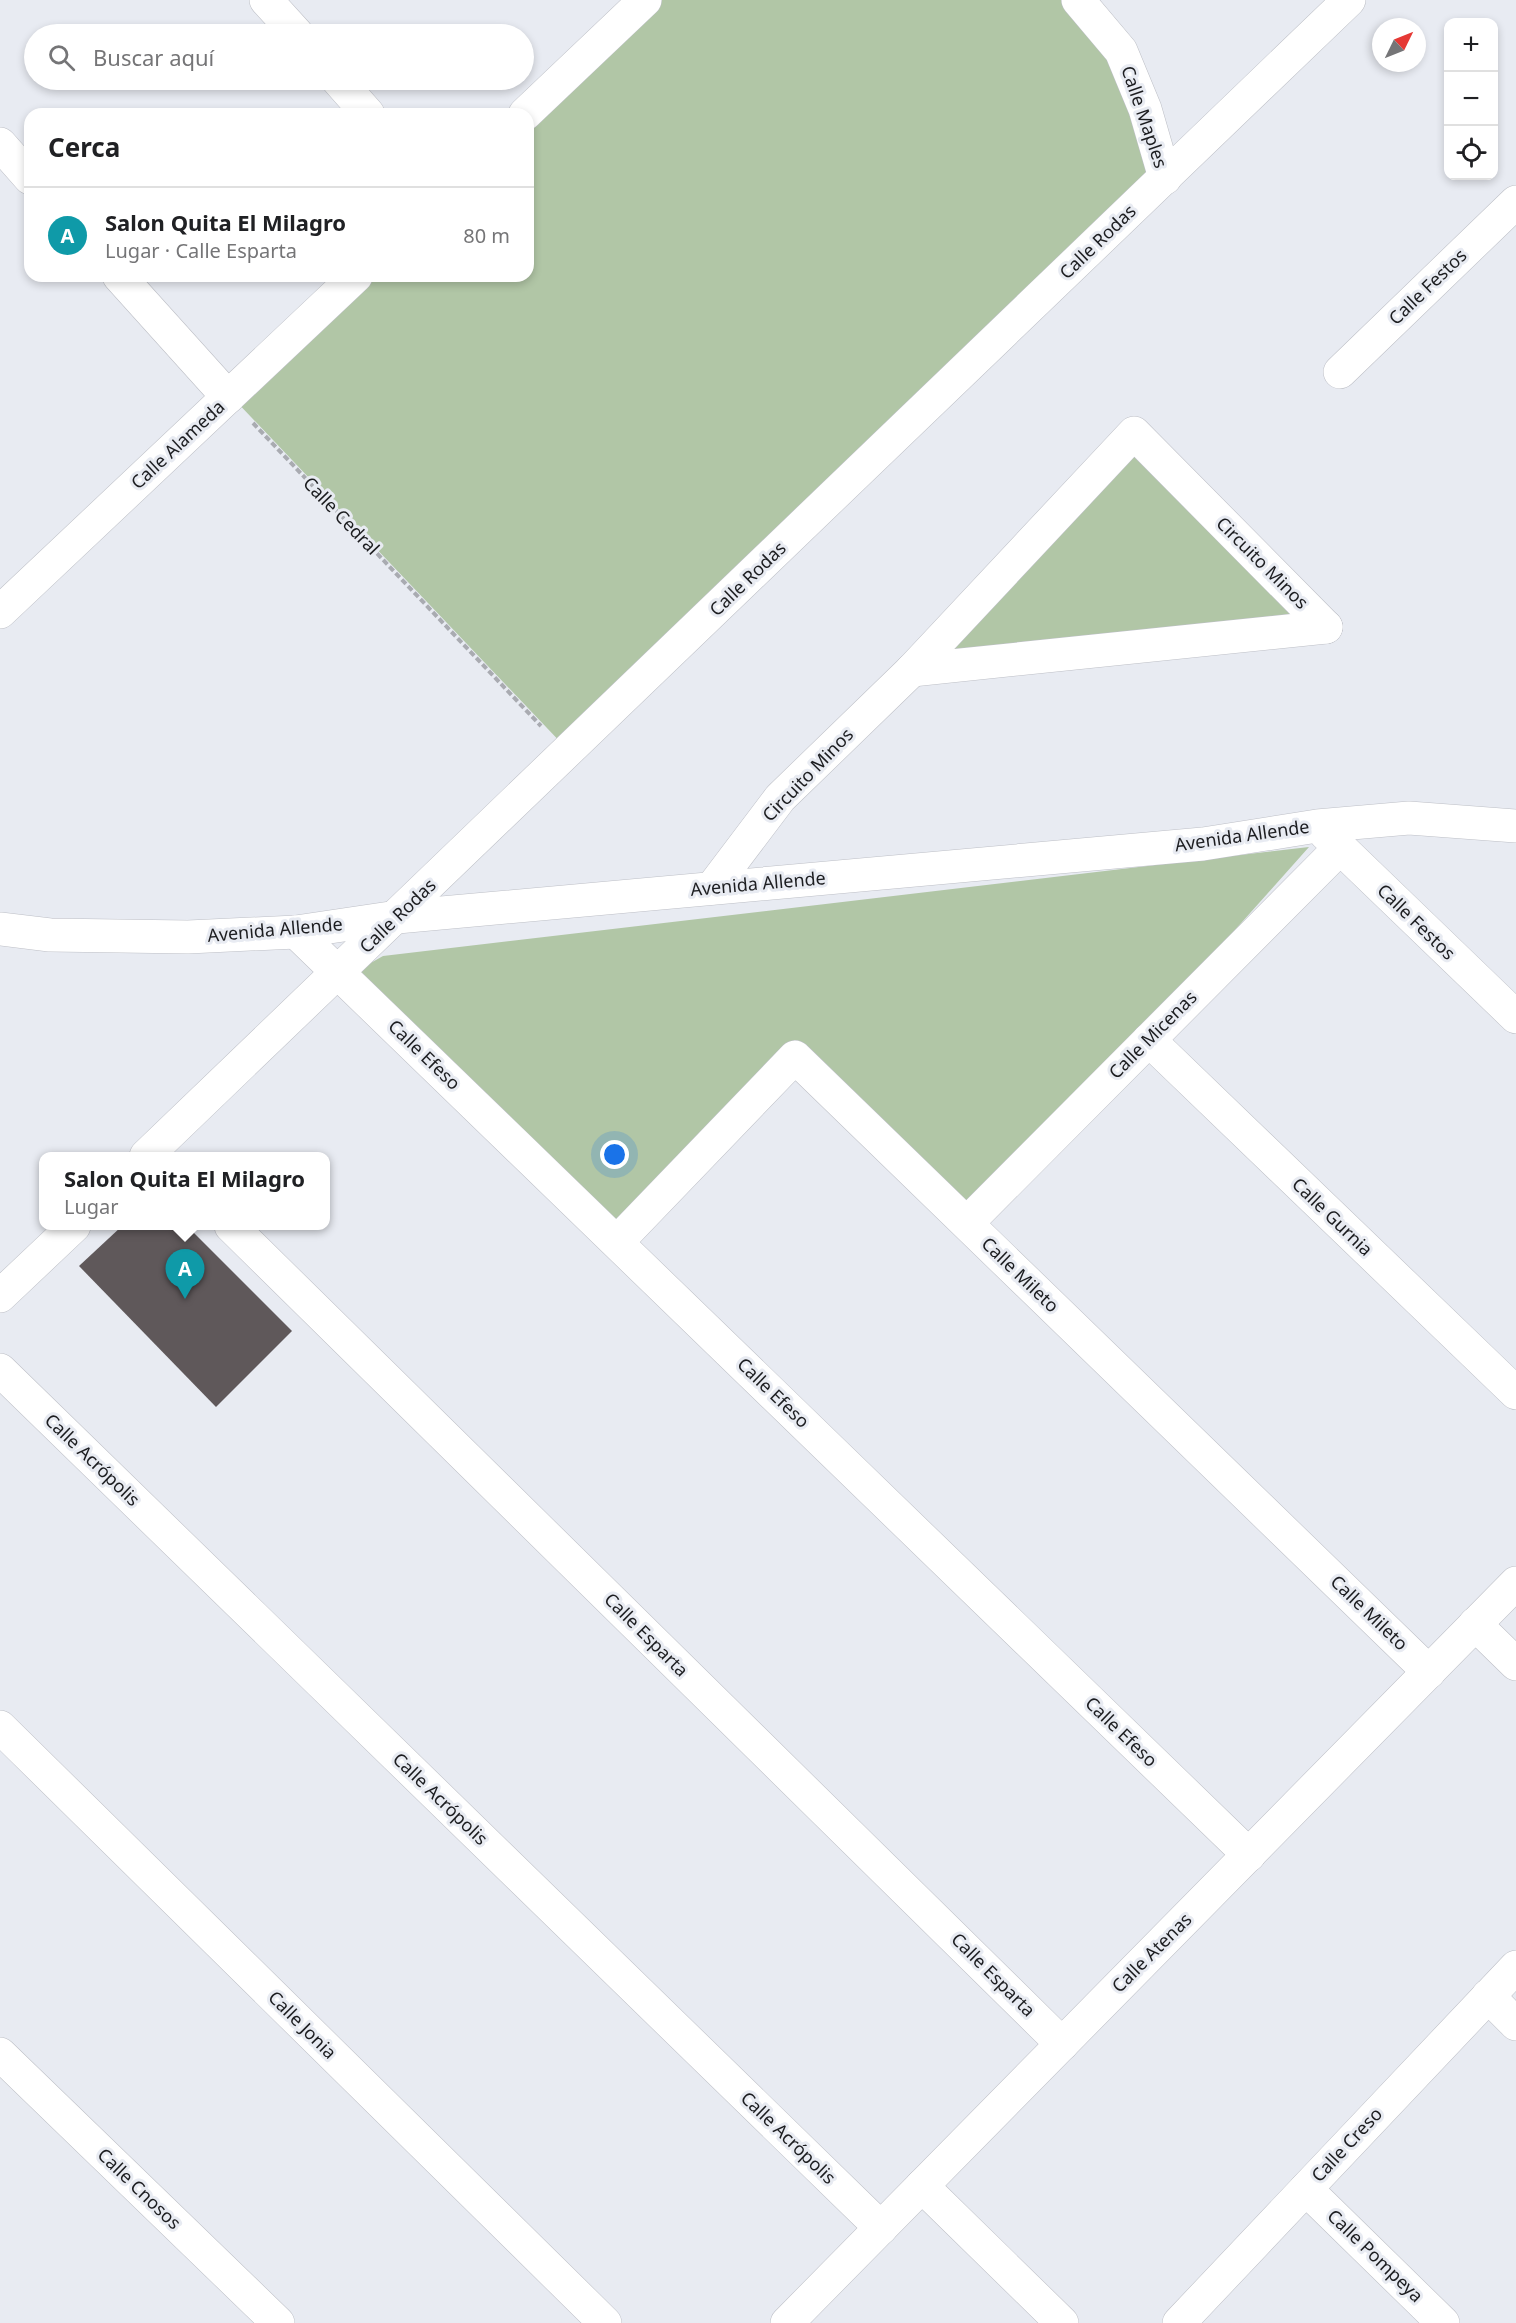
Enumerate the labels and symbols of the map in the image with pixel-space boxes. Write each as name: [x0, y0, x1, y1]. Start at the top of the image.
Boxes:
north arrow: [1372, 18, 1426, 72]
street label: Calle Maples: [1116, 62, 1174, 171]
street label: Calle Rodas: [1054, 199, 1141, 284]
street label: Calle Festos: [1383, 243, 1472, 330]
street label: Calle Alameda: [125, 395, 229, 494]
street label: Calle Cedral: [298, 471, 385, 560]
street label: Circuito Minos: [1211, 511, 1314, 614]
street label: Calle Rodas: [704, 536, 791, 621]
street label: Circuito Minos: [757, 722, 858, 826]
street label: Avenida Allende: [1173, 814, 1311, 856]
street label: Avenida Allende: [689, 865, 827, 901]
street label: Calle Rodas: [354, 873, 441, 958]
street label: Calle Festos: [1372, 878, 1461, 965]
street label: Avenida Allende: [206, 911, 344, 947]
street label: Calle Micenas: [1103, 985, 1202, 1084]
street label: Calle Efeso: [383, 1014, 466, 1095]
your location: [600, 1140, 629, 1169]
street label: Calle Gurnia: [1287, 1172, 1378, 1261]
street label: Calle Mileto: [977, 1231, 1065, 1317]
pin: A: [166, 1250, 204, 1299]
street label: Calle Efeso: [732, 1352, 815, 1433]
street label: Calle Acrópolis: [40, 1408, 145, 1511]
street label: Calle Mileto: [1326, 1569, 1414, 1655]
street label: Calle Esparta: [600, 1587, 694, 1681]
street label: Calle Efeso: [1080, 1691, 1163, 1772]
street label: Calle Acrópolis: [388, 1747, 493, 1850]
street label: Calle Atenas: [1106, 1907, 1196, 1997]
street label: Calle Esparta: [947, 1927, 1041, 2021]
street label: Calle Jonia: [263, 1985, 342, 2064]
street label: Calle Acrópolis: [736, 2086, 841, 2189]
street label: Calle Creso: [1306, 2102, 1387, 2187]
street label: Calle Cnosos: [93, 2142, 187, 2234]
street label: Calle Pompeya: [1323, 2203, 1429, 2307]

